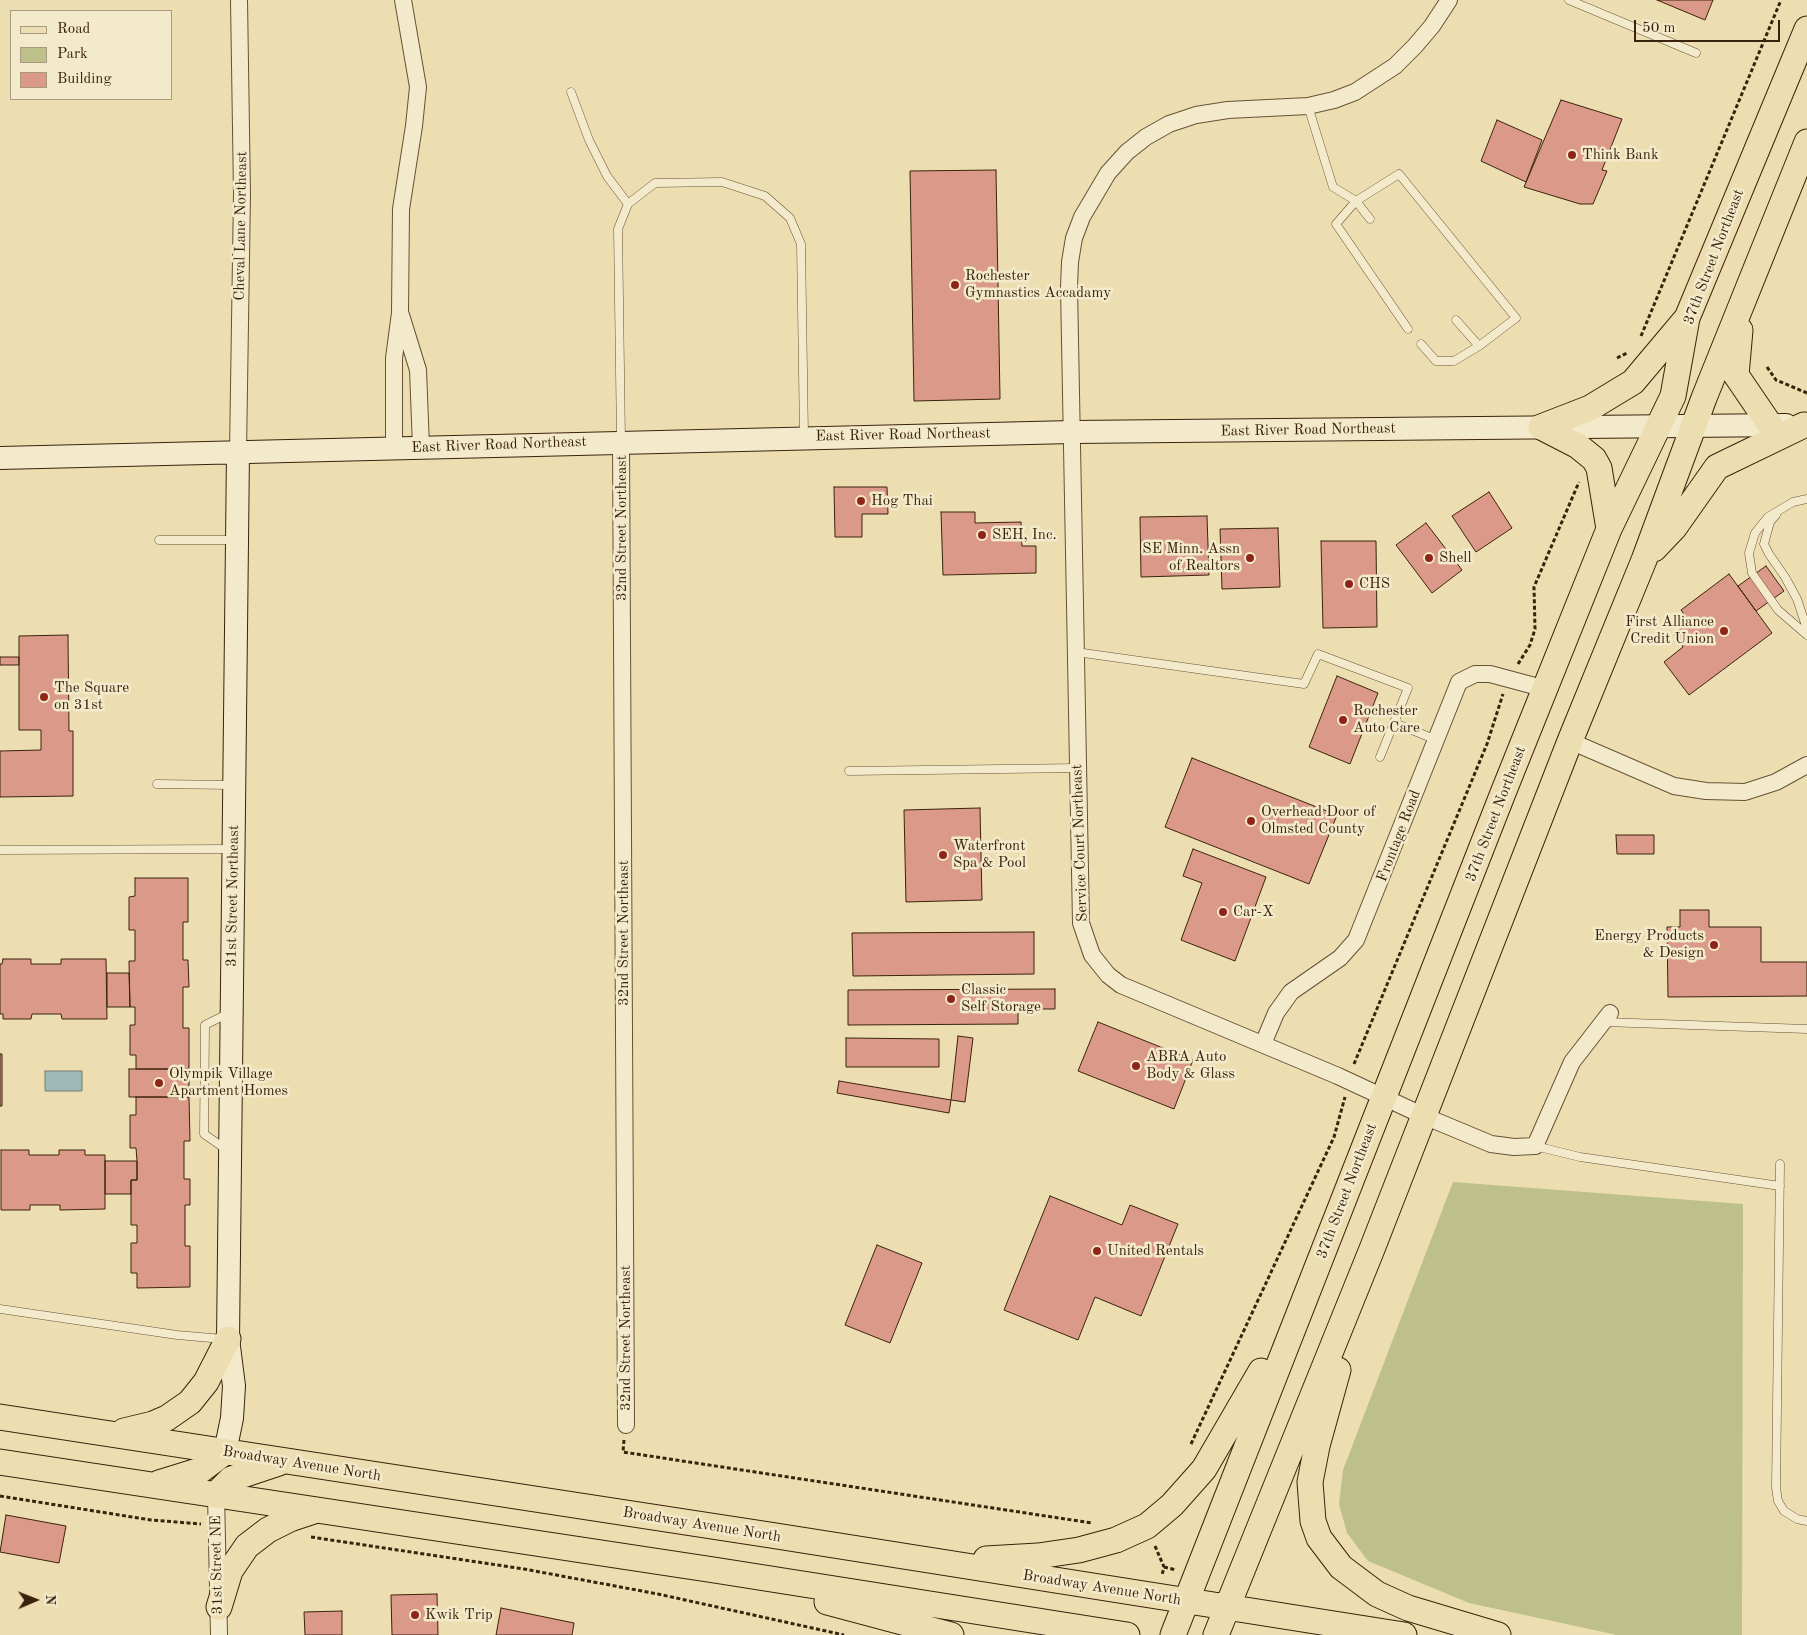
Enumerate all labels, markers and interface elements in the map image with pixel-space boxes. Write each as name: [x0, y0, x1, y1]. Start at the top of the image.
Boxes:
legend: [10, 10, 172, 100]
scale bar: [1637, 10, 1783, 42]
text: 50 m: [1642, 21, 1676, 36]
text: Road: [57, 22, 90, 37]
text: Park: [57, 47, 88, 62]
text: Building: [57, 72, 112, 87]
place label: Think Bank: [1582, 146, 1659, 164]
marker: Think Bank: [1566, 149, 1578, 161]
street label: Cheval Lane Northeast: [231, 151, 251, 301]
street label: 37th Street Northeast: [1680, 187, 1748, 327]
place label: Rochester Gymnastics Accadamy: [965, 267, 1111, 302]
marker: Rochester Gymnastics Accadamy: [949, 279, 961, 291]
street label: East River Road Northeast: [1220, 419, 1396, 441]
street label: East River Road Northeast: [815, 424, 991, 446]
street label: East River Road Northeast: [411, 433, 587, 457]
street label: 32nd Street Northeast: [613, 455, 631, 601]
place label: Hog Thai: [871, 492, 933, 510]
marker: Hog Thai: [855, 495, 867, 507]
place label: SEH, Inc.: [992, 526, 1057, 544]
marker: SEH, Inc.: [976, 529, 988, 541]
place label: SE Minn. Assn of Realtors: [1142, 540, 1240, 575]
place label: Shell: [1439, 549, 1471, 567]
marker: SE Minn. Assn of Realtors: [1244, 552, 1256, 564]
marker: Shell: [1423, 552, 1435, 564]
place label: CHS: [1359, 575, 1390, 593]
marker: CHS: [1343, 578, 1355, 590]
place label: First Alliance Credit Union: [1625, 613, 1714, 648]
marker: First Alliance Credit Union: [1718, 625, 1730, 637]
place label: The Square on 31st: [54, 679, 129, 714]
marker: The Square on 31st: [38, 691, 50, 703]
place label: Rochester Auto Care: [1353, 702, 1420, 737]
marker: Rochester Auto Care: [1337, 714, 1349, 726]
street label: 37th Street Northeast: [1462, 744, 1530, 884]
street label: Service Court Northeast: [1068, 764, 1092, 922]
street label: Frontage Road: [1373, 787, 1425, 885]
place label: Overhead Door of Olmsted County: [1261, 803, 1376, 838]
marker: Overhead Door of Olmsted County: [1245, 815, 1257, 827]
street label: 31st Street Northeast: [223, 825, 243, 967]
place label: Waterfront Spa & Pool: [953, 837, 1026, 872]
marker: Waterfront Spa & Pool: [937, 849, 949, 861]
street label: 32nd Street Northeast: [615, 860, 633, 1006]
place label: Car-X: [1233, 903, 1273, 921]
marker: Car-X: [1217, 906, 1229, 918]
place label: Energy Products & Design: [1594, 927, 1704, 962]
marker: Energy Products & Design: [1708, 939, 1720, 951]
place label: Classic Self Storage: [961, 981, 1041, 1016]
marker: Classic Self Storage: [945, 993, 957, 1005]
place label: ABRA Auto Body & Glass: [1146, 1048, 1235, 1083]
marker: ABRA Auto Body & Glass: [1130, 1060, 1142, 1072]
place label: Olympik Village Apartment Homes: [169, 1065, 288, 1100]
marker: Olympik Village Apartment Homes: [153, 1077, 165, 1089]
street label: 37th Street Northeast: [1313, 1121, 1381, 1261]
place label: United Rentals: [1107, 1242, 1204, 1260]
marker: United Rentals: [1091, 1245, 1103, 1257]
street label: 32nd Street Northeast: [617, 1265, 635, 1411]
street label: Broadway Avenue North: [222, 1443, 382, 1485]
street label: Broadway Avenue North: [622, 1504, 782, 1546]
street label: 31st Street NE: [207, 1515, 227, 1615]
street label: Broadway Avenue North: [1022, 1567, 1182, 1609]
north arrow: [10, 1575, 60, 1625]
text: N: [43, 1594, 57, 1605]
place label: Kwik Trip: [425, 1606, 493, 1624]
marker: Kwik Trip: [409, 1609, 421, 1621]

